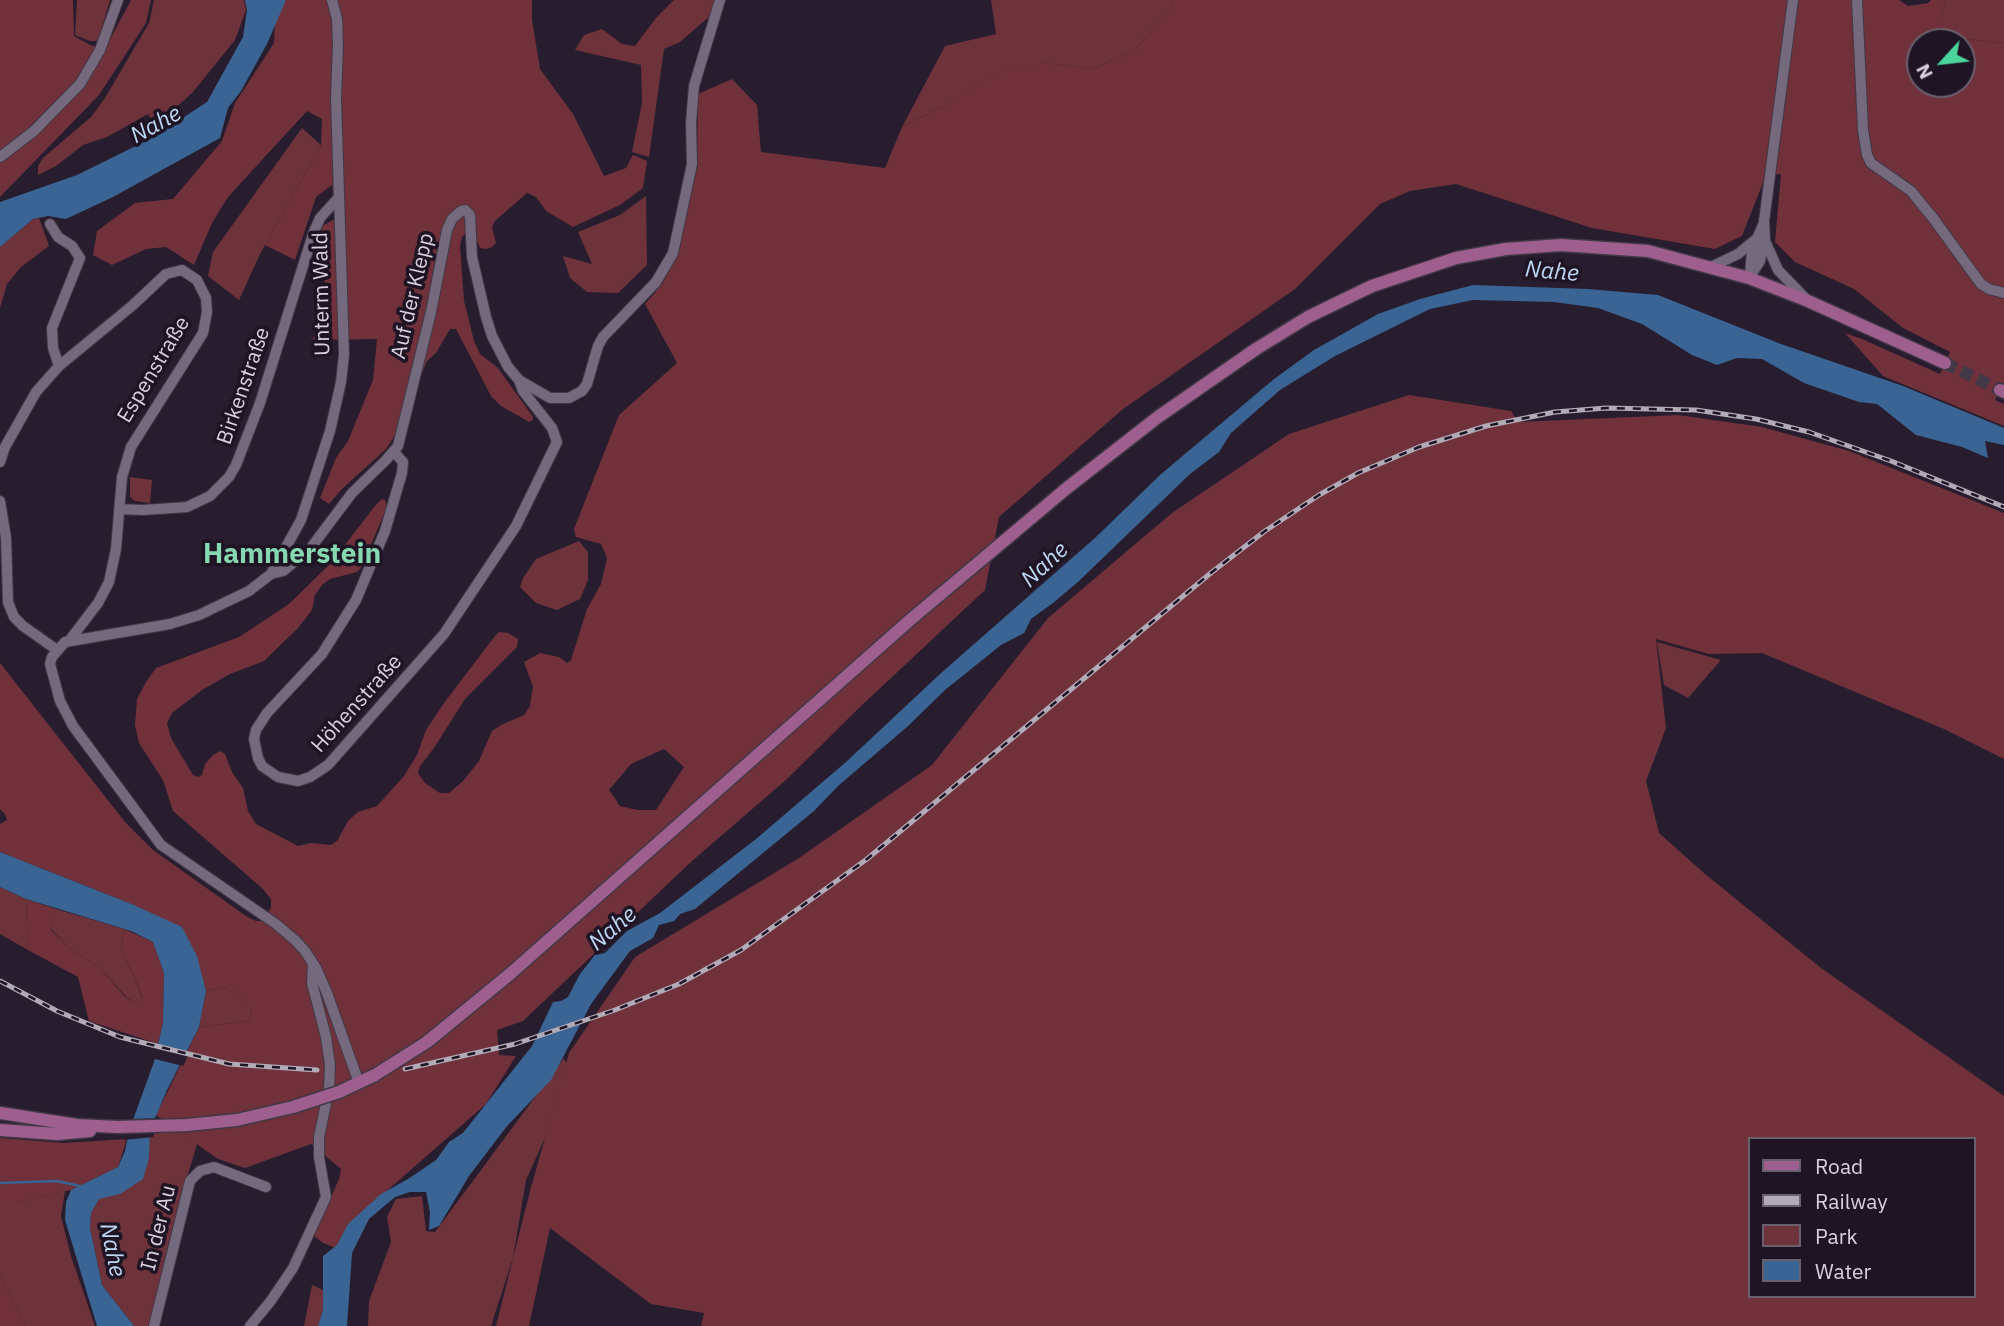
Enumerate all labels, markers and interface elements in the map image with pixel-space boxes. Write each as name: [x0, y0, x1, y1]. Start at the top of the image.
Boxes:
north arrow: [1906, 28, 1976, 98]
text: N: [1910, 60, 1938, 83]
water label: Nahe: [126, 100, 186, 150]
street label: Auf der Klepp: [386, 231, 440, 361]
street label: Unterm Wald: [308, 232, 336, 356]
water label: Nahe: [1524, 256, 1580, 288]
street label: Espenstraße: [112, 312, 196, 428]
street label: Birkenstraße: [212, 324, 276, 448]
water label: Nahe: [1016, 537, 1074, 593]
district label: Hammerstein: [203, 538, 381, 572]
street label: Höhenstraße: [306, 650, 408, 758]
water label: Nahe: [583, 901, 643, 957]
legend: [1748, 1137, 1976, 1298]
text: Road: [1815, 1152, 1863, 1180]
street label: In der Au: [136, 1183, 182, 1273]
text: Railway: [1815, 1187, 1888, 1215]
water label: Nahe: [93, 1221, 131, 1279]
text: Park: [1815, 1222, 1858, 1250]
text: Water: [1815, 1257, 1871, 1285]

